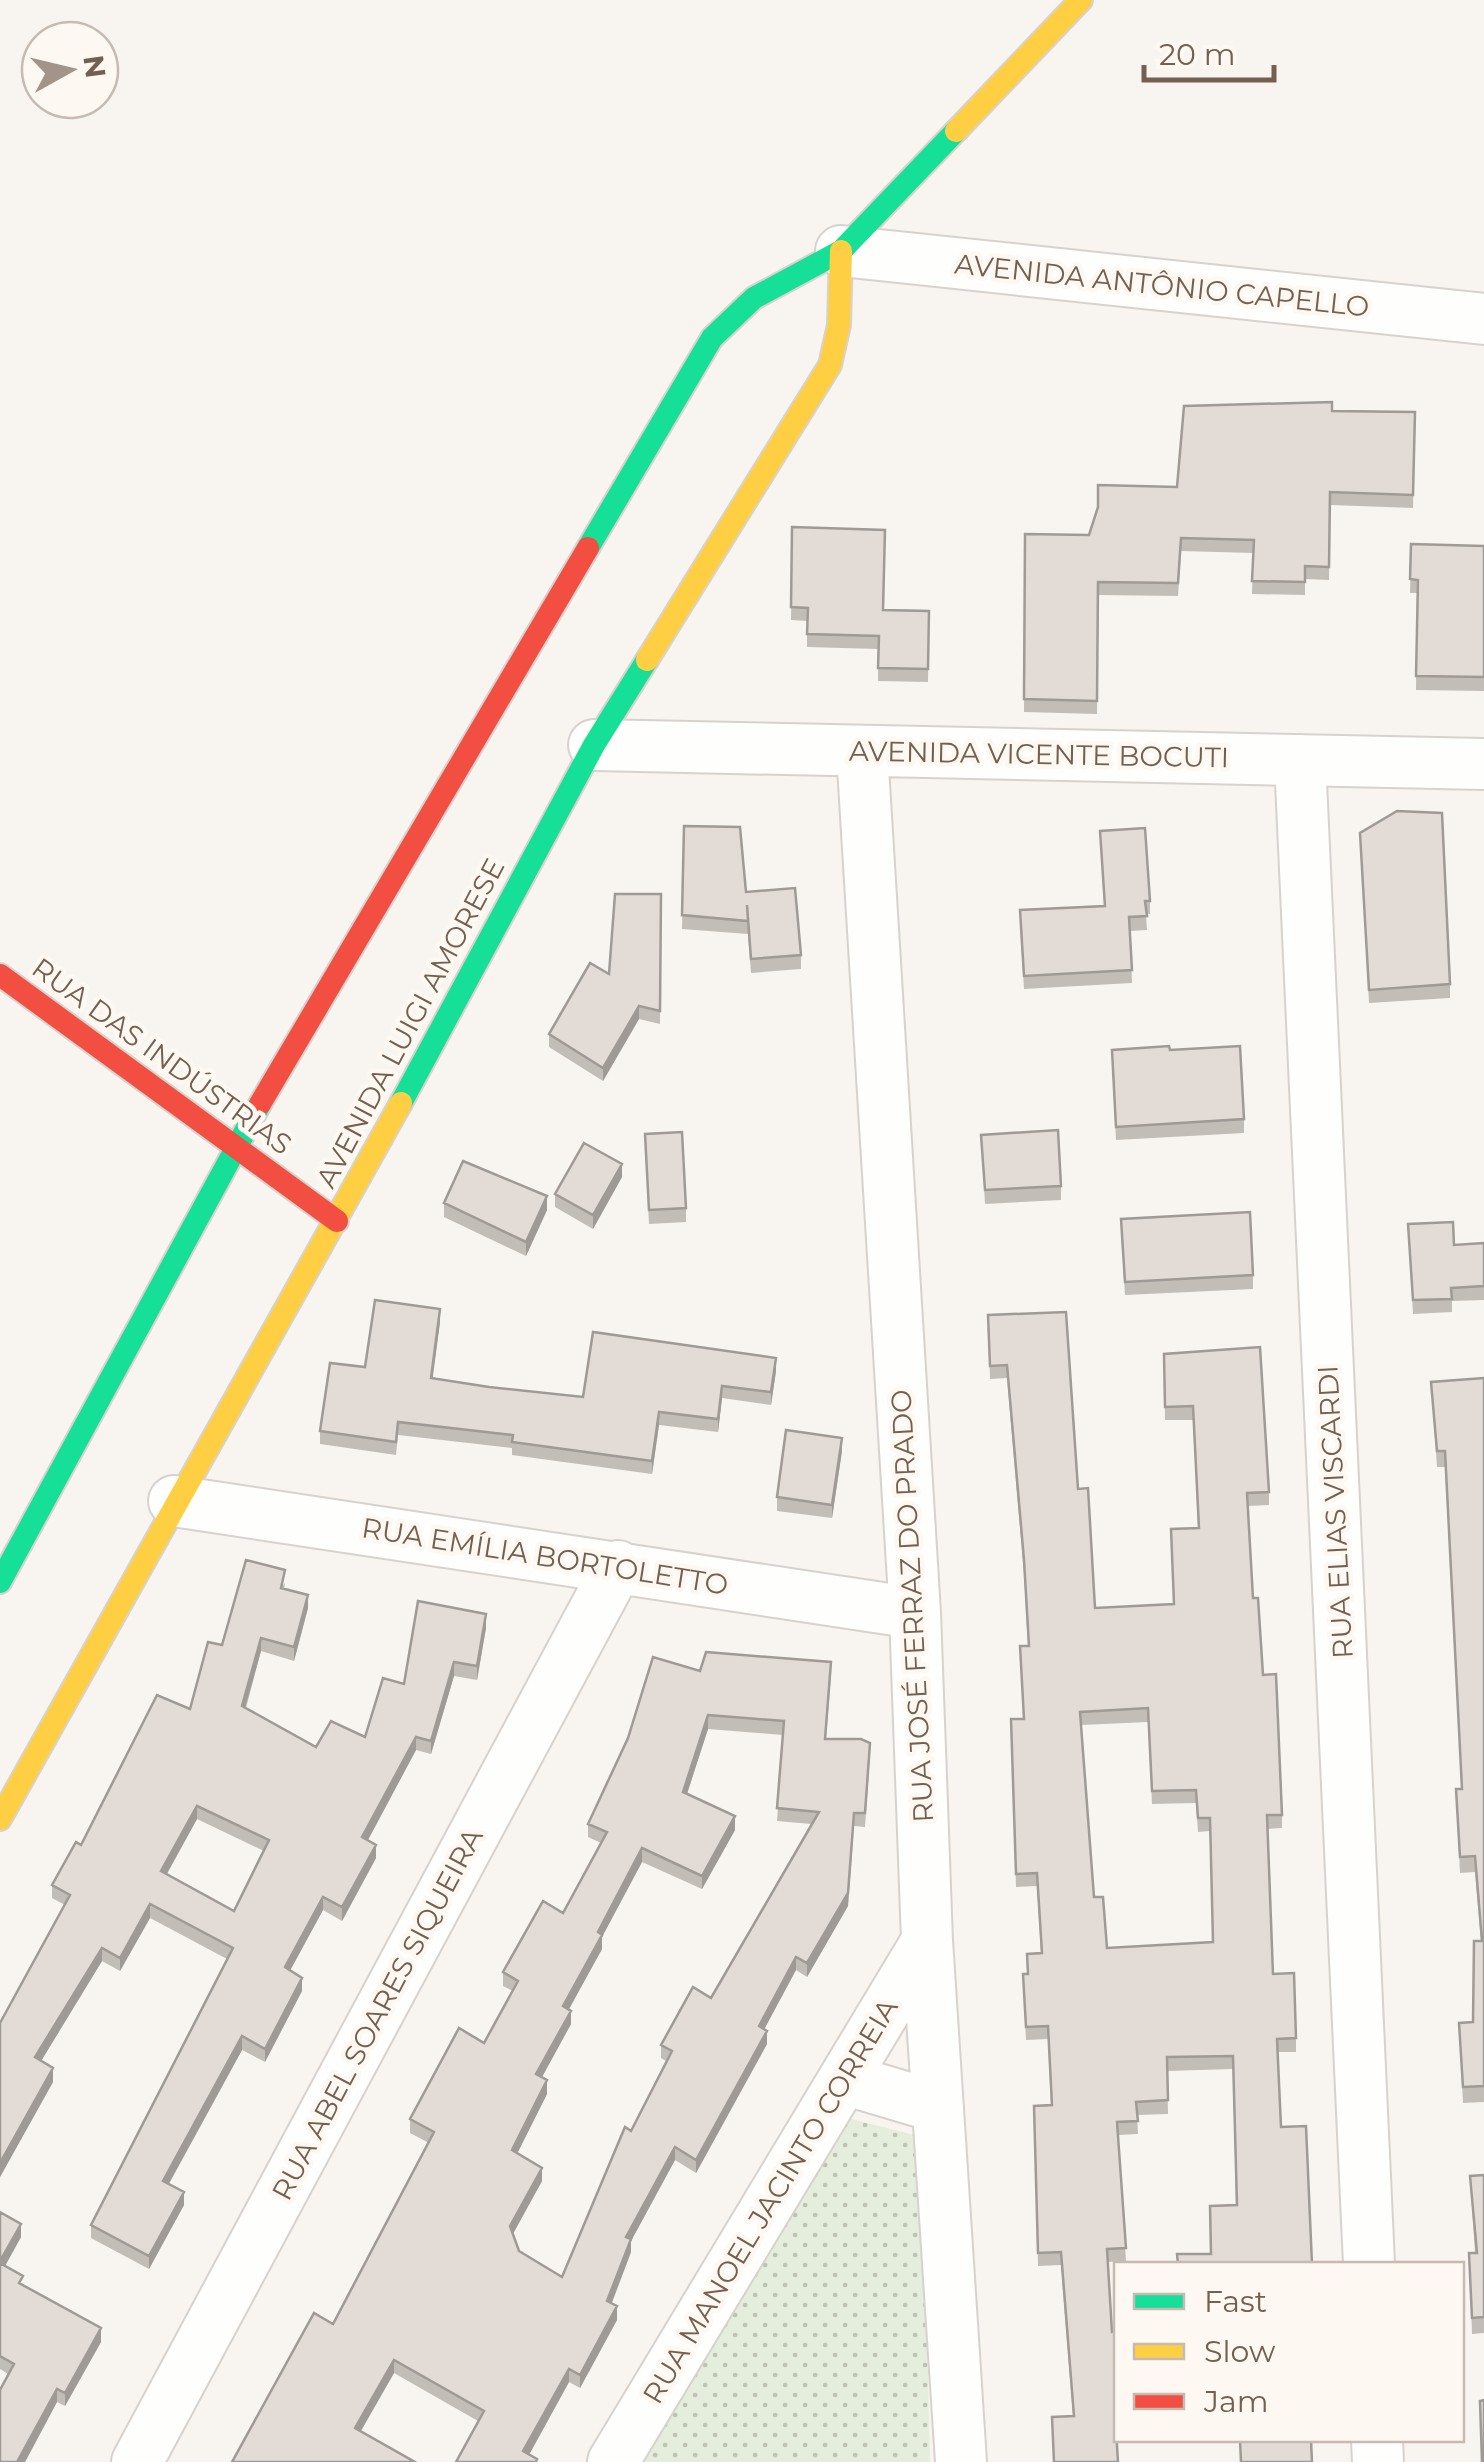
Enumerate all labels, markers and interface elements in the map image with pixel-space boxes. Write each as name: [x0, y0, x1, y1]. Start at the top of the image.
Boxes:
north arrow: [20, 20, 120, 120]
scale bar: [1144, 20, 1274, 82]
text: 20 m: [1159, 36, 1236, 73]
text: N: [76, 53, 113, 80]
street label: AVENIDA ANTÔNIO CAPELLO: [953, 246, 1371, 324]
street label: AVENIDA VICENTE BOCUTI: [849, 734, 1229, 774]
street label: AVENIDA LUIGI AMORESE: [309, 853, 511, 1193]
street label: RUA DAS INDÚSTRIAS: [26, 950, 298, 1162]
street label: RUA ELIAS VISCARDI: [1310, 1364, 1360, 1660]
street label: RUA JOSÉ FERRAZ DO PRADO: [884, 1389, 940, 1823]
street label: RUA EMÍLIA BORTOLETTO: [359, 1510, 731, 1602]
street label: RUA ABEL SOARES SIQUEIRA: [264, 1822, 490, 2206]
street label: RUA MANOEL JACINTO CORREIA: [635, 1992, 905, 2410]
legend: [1114, 2262, 1464, 2442]
text: Fast: [1204, 2283, 1267, 2320]
text: Slow: [1204, 2333, 1276, 2370]
text: Jam: [1203, 2383, 1269, 2420]

